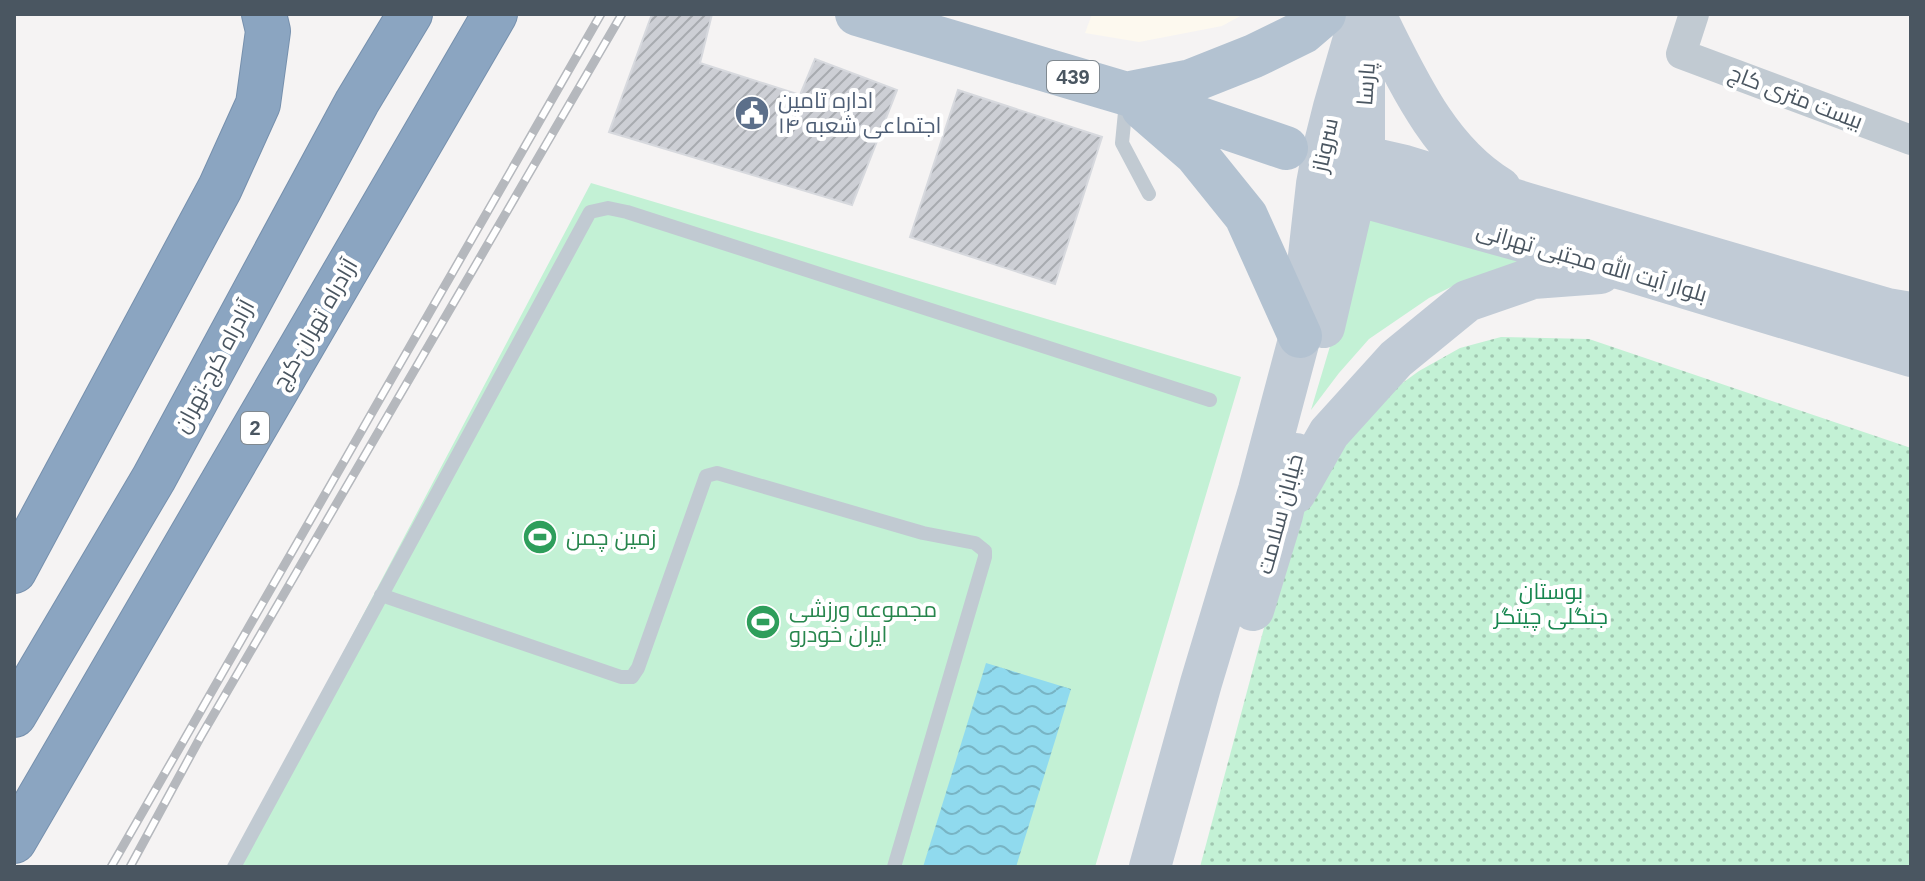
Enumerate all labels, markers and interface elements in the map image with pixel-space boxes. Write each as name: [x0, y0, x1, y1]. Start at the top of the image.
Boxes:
street label: بیست متری کاج: [1725, 60, 1866, 136]
road number: 439: [1047, 61, 1099, 93]
street label: پارسا: [1352, 62, 1382, 106]
place label: اداره تامین اجتماعی شعبه ۱۴: [778, 88, 941, 139]
public building icon: اداره تامین اجتماعی شعبه ۱۴: [733, 94, 771, 132]
street label: سروناز: [1307, 116, 1343, 176]
street label: بلوار آیت الله مجتبی تهرانی: [1474, 215, 1711, 308]
street label: آزادراه تهران-کرج: [267, 254, 364, 395]
street label: آزادراه کرج-تهران: [168, 295, 261, 438]
road number: 2: [241, 412, 269, 444]
street label: خیابان سلامت: [1252, 451, 1308, 577]
sports icon: زمین چمن: [521, 518, 559, 556]
place label: زمین چمن: [566, 525, 656, 552]
park label: بوستان جنگلی چیتگر: [1492, 579, 1608, 631]
place label: مجموعه ورزشی ایران خودرو: [789, 597, 937, 647]
sports icon: مجموعه ورزشی ایران خودرو: [744, 603, 782, 641]

